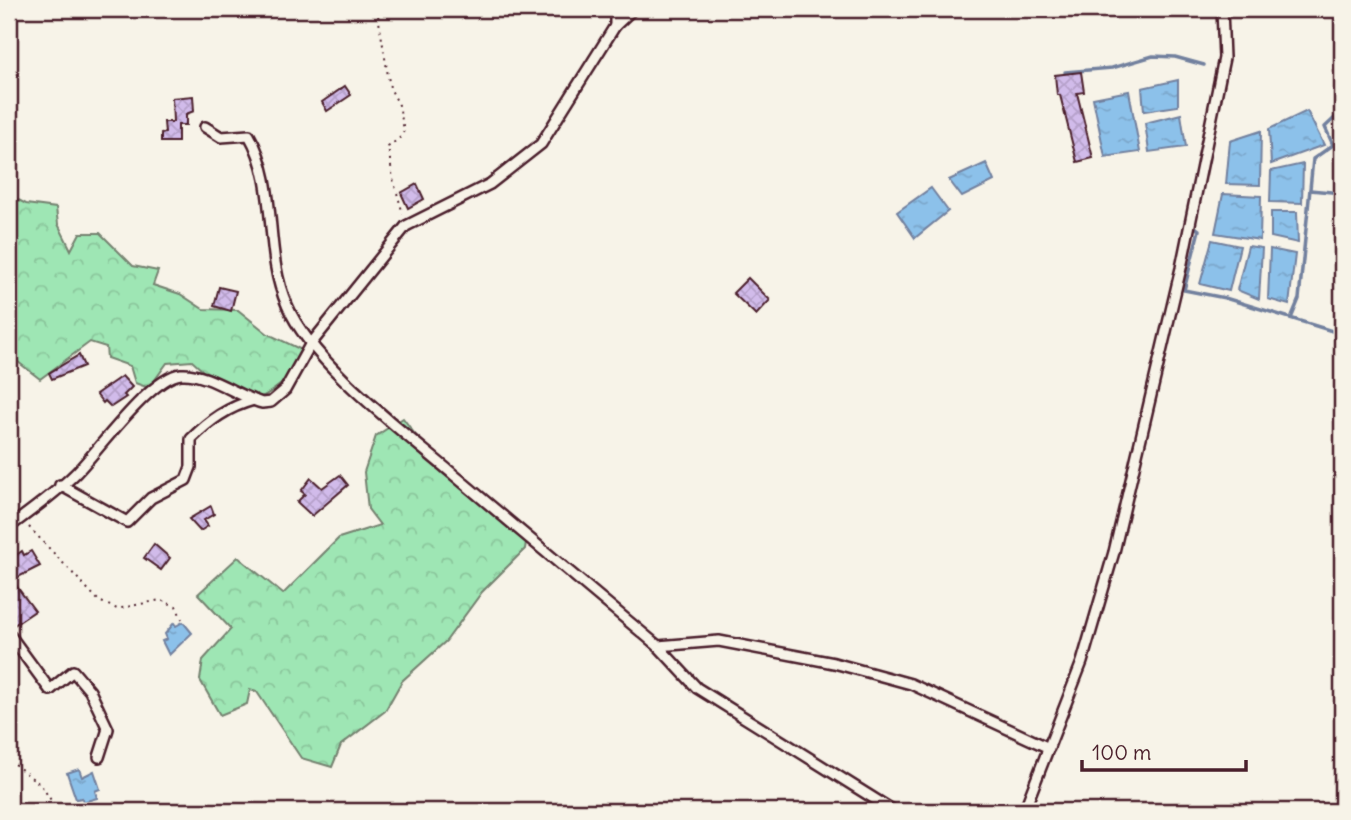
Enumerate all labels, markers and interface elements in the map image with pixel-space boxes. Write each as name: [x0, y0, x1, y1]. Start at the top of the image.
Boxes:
scale bar: [1082, 729, 1246, 773]
text: 100 m: [1092, 739, 1151, 766]

